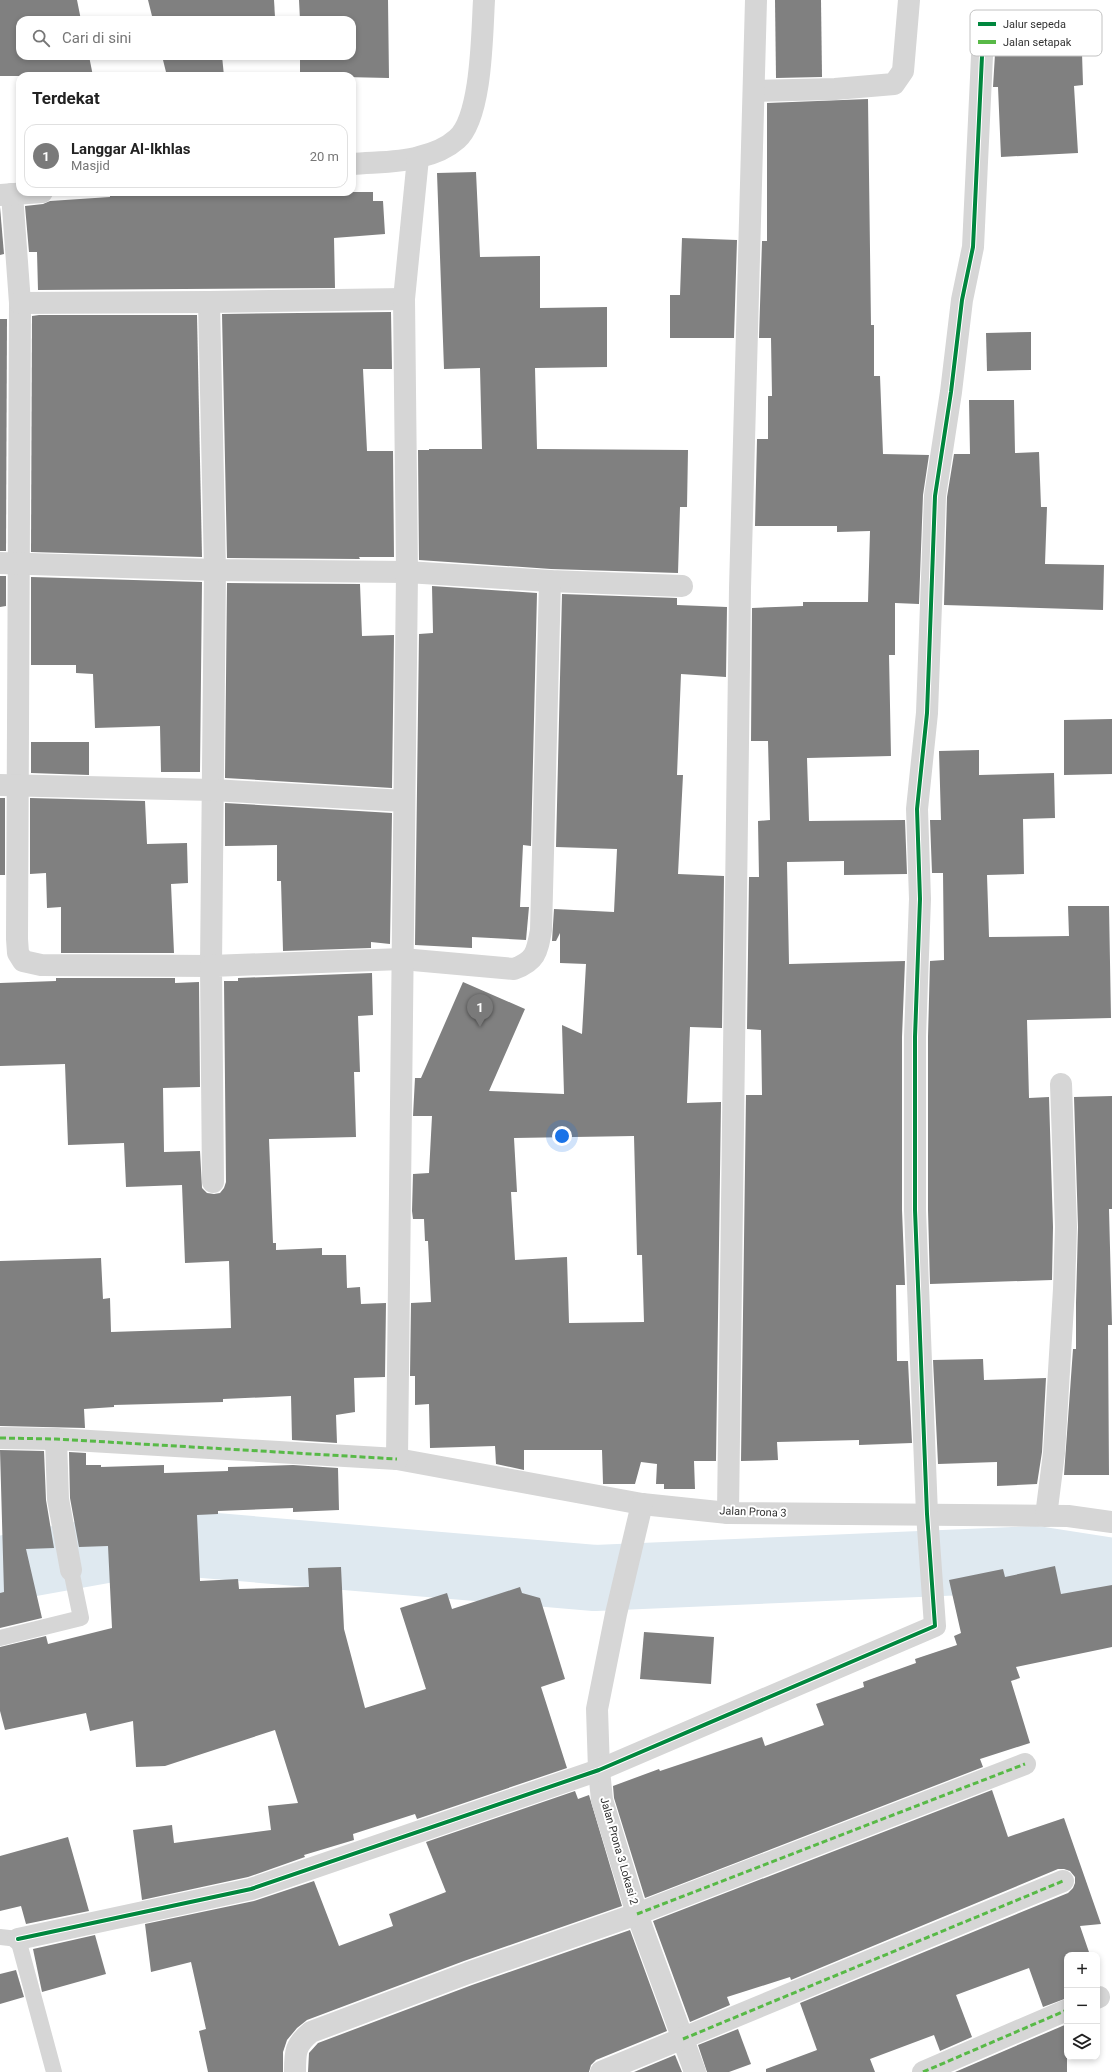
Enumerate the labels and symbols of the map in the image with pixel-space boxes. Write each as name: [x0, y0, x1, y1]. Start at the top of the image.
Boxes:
legend: [970, 10, 1102, 56]
text: Jalur sepeda: [1003, 18, 1066, 31]
text: Jalan setapak: [1003, 36, 1072, 49]
pin: 1: [467, 994, 493, 1027]
your location: [552, 1126, 572, 1146]
street label: Jalan Prona 3: [719, 1504, 787, 1520]
street label: Jalan Prona 3 Lokasi 2: [597, 1796, 641, 1906]

